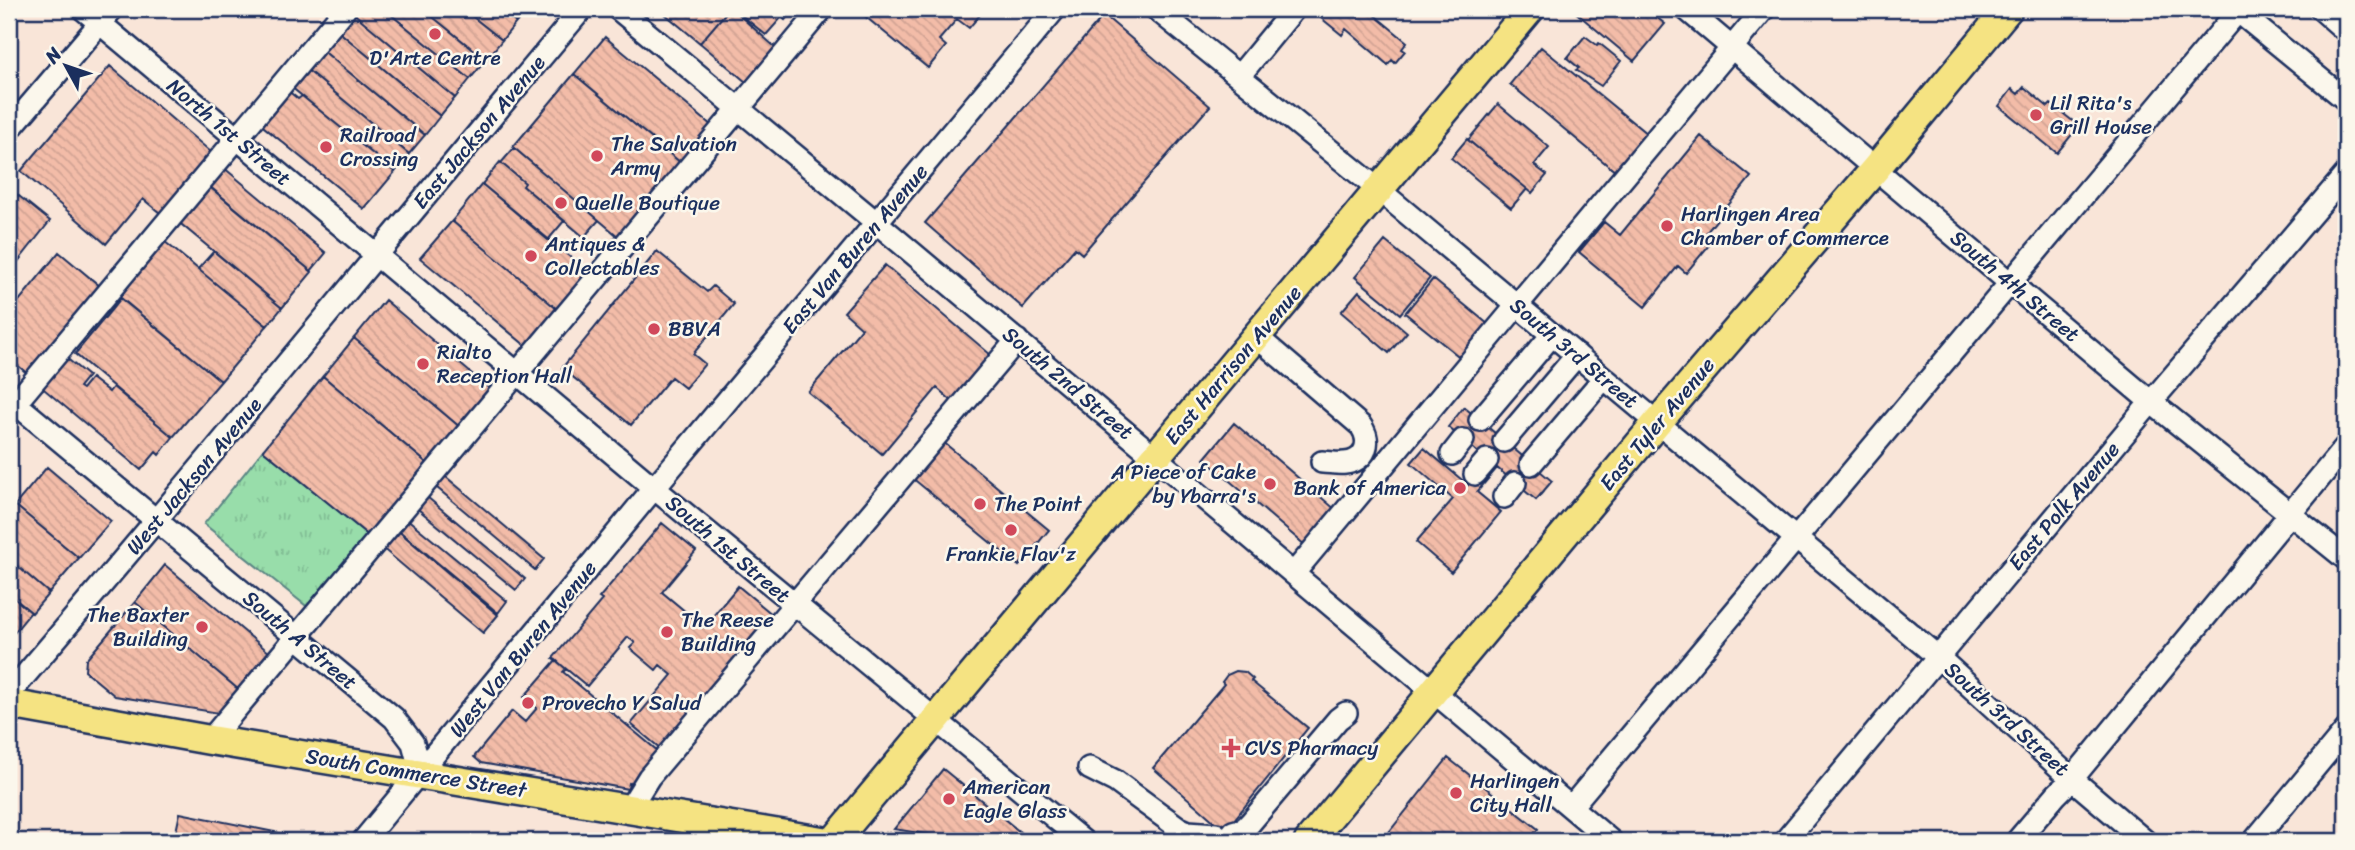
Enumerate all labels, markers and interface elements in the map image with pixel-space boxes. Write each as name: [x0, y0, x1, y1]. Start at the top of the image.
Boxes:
marker: D'Arte Centre: [427, 26, 443, 42]
north arrow: [32, 32, 102, 102]
text: N: [36, 39, 71, 72]
place label: D'Arte Centre: [369, 39, 501, 77]
street label: East Jackson Avenue: [403, 46, 555, 218]
street label: North 1st Street: [158, 68, 300, 196]
place label: Lil Rita's Grill House: [2050, 84, 2152, 146]
marker: Lil Rita's Grill House: [2028, 107, 2044, 123]
place label: Railroad Crossing: [340, 116, 419, 178]
place label: The Salvation Army: [610, 125, 737, 187]
marker: Railroad Crossing: [318, 139, 334, 155]
marker: The Salvation Army: [589, 148, 605, 164]
street label: East Van Buren Avenue: [772, 155, 938, 343]
place label: Quelle Boutique: [575, 184, 720, 222]
marker: Quelle Boutique: [553, 195, 569, 211]
place label: Harlingen Area Chamber of Commerce: [1681, 195, 1889, 257]
marker: Harlingen Area Chamber of Commerce: [1659, 218, 1675, 234]
street label: South 4th Street: [1941, 220, 2089, 352]
place label: Antiques & Collectables: [544, 225, 660, 287]
marker: Antiques & Collectables: [523, 248, 539, 264]
street label: East Harrison Avenue: [1154, 276, 1312, 454]
street label: South 3rd Street: [1501, 287, 1647, 419]
place label: BBVA: [668, 310, 721, 348]
street label: South 2nd Street: [994, 316, 1142, 450]
marker: BBVA: [646, 321, 662, 337]
place label: Rialto Reception Hall: [437, 333, 573, 395]
street label: East Tyler Avenue: [1589, 348, 1725, 500]
marker: Rialto Reception Hall: [415, 356, 431, 372]
street label: West Jackson Avenue: [116, 388, 272, 564]
street label: East Polk Avenue: [1998, 432, 2130, 579]
place label: A Piece of Cake by Ybarra's: [1110, 453, 1256, 515]
place label: Bank of America: [1294, 469, 1446, 507]
marker: A Piece of Cake by Ybarra's: [1262, 476, 1278, 492]
marker: Bank of America: [1452, 480, 1468, 496]
street label: South 1st Street: [657, 485, 799, 613]
place label: The Point: [994, 485, 1083, 523]
marker: The Point: [972, 496, 988, 512]
marker: Frankie Flav'z: [1003, 522, 1019, 538]
place label: Frankie Flav'z: [946, 535, 1076, 573]
street label: West Van Buren Avenue: [439, 551, 607, 746]
street label: South A Street: [234, 580, 366, 700]
place label: The Baxter Building: [87, 596, 189, 658]
place label: The Reese Building: [681, 601, 774, 663]
marker: The Baxter Building: [194, 619, 210, 635]
marker: The Reese Building: [659, 624, 675, 640]
street label: South 3rd Street: [1935, 652, 2079, 786]
place label: Provecho Y Salud: [542, 684, 703, 722]
marker: Provecho Y Salud: [520, 695, 536, 711]
place label: CVS Pharmacy: [1245, 729, 1378, 767]
street label: South Commerce Street: [303, 737, 531, 809]
marker: CVS Pharmacy: [1223, 740, 1239, 756]
place label: Harlingen City Hall: [1470, 762, 1559, 824]
place label: American Eagle Glass: [962, 768, 1067, 830]
marker: Harlingen City Hall: [1448, 785, 1464, 801]
marker: American Eagle Glass: [941, 791, 957, 807]

